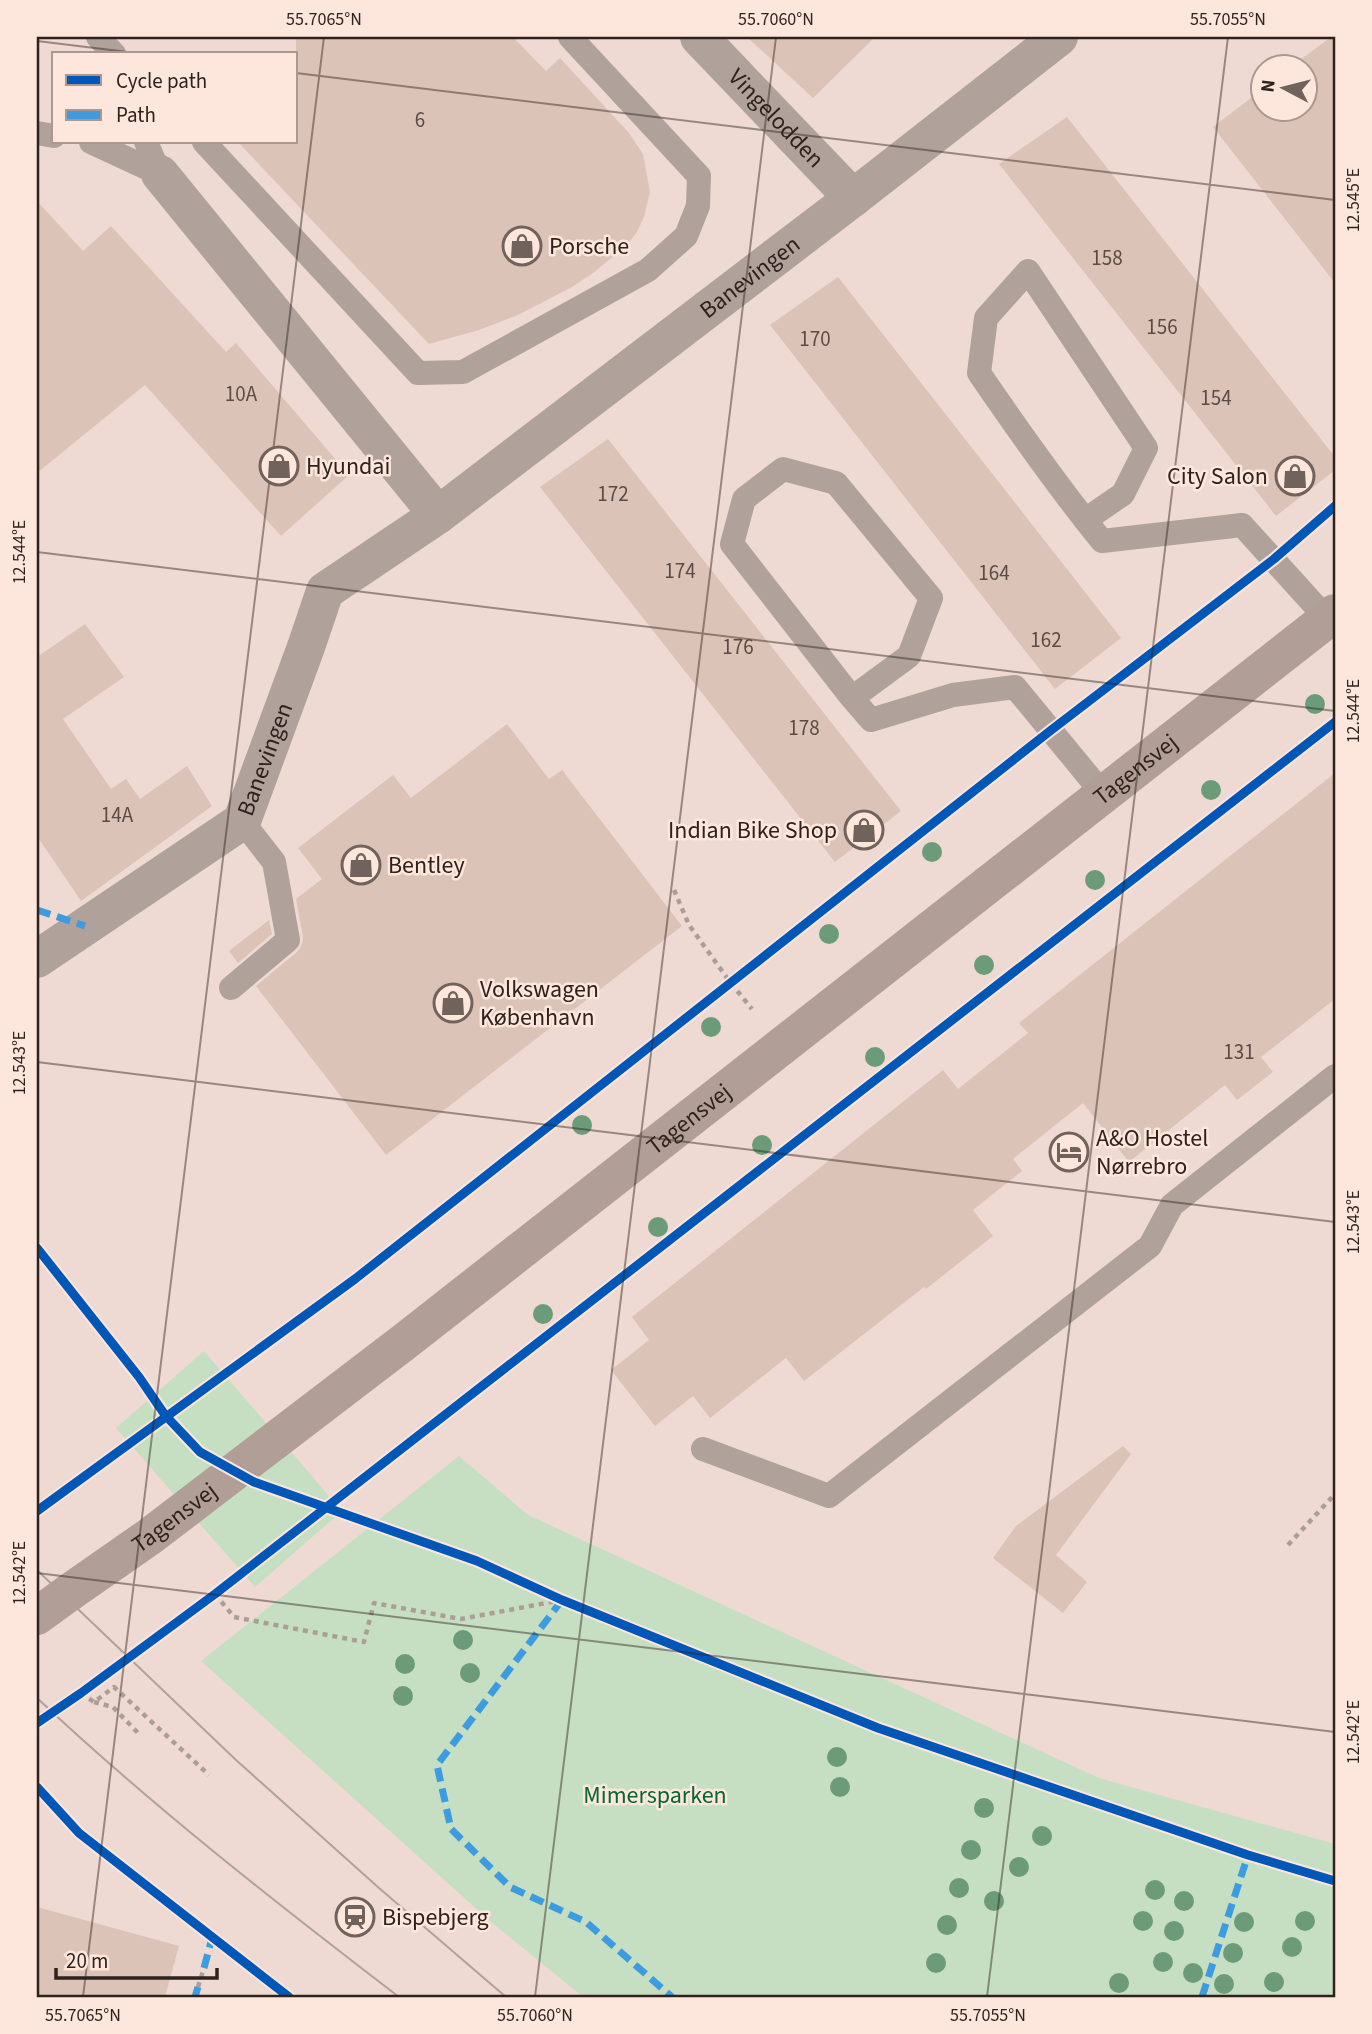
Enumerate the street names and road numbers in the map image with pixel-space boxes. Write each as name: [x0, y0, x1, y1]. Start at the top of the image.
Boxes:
street label: Vingelodden: [720, 61, 832, 176]
street label: Banevingen: [692, 227, 808, 327]
street label: Banevingen: [228, 698, 302, 821]
street label: Tagensvej: [1086, 725, 1185, 814]
street label: Tagensvej: [639, 1075, 739, 1164]
street label: Tagensvej: [125, 1474, 225, 1562]

